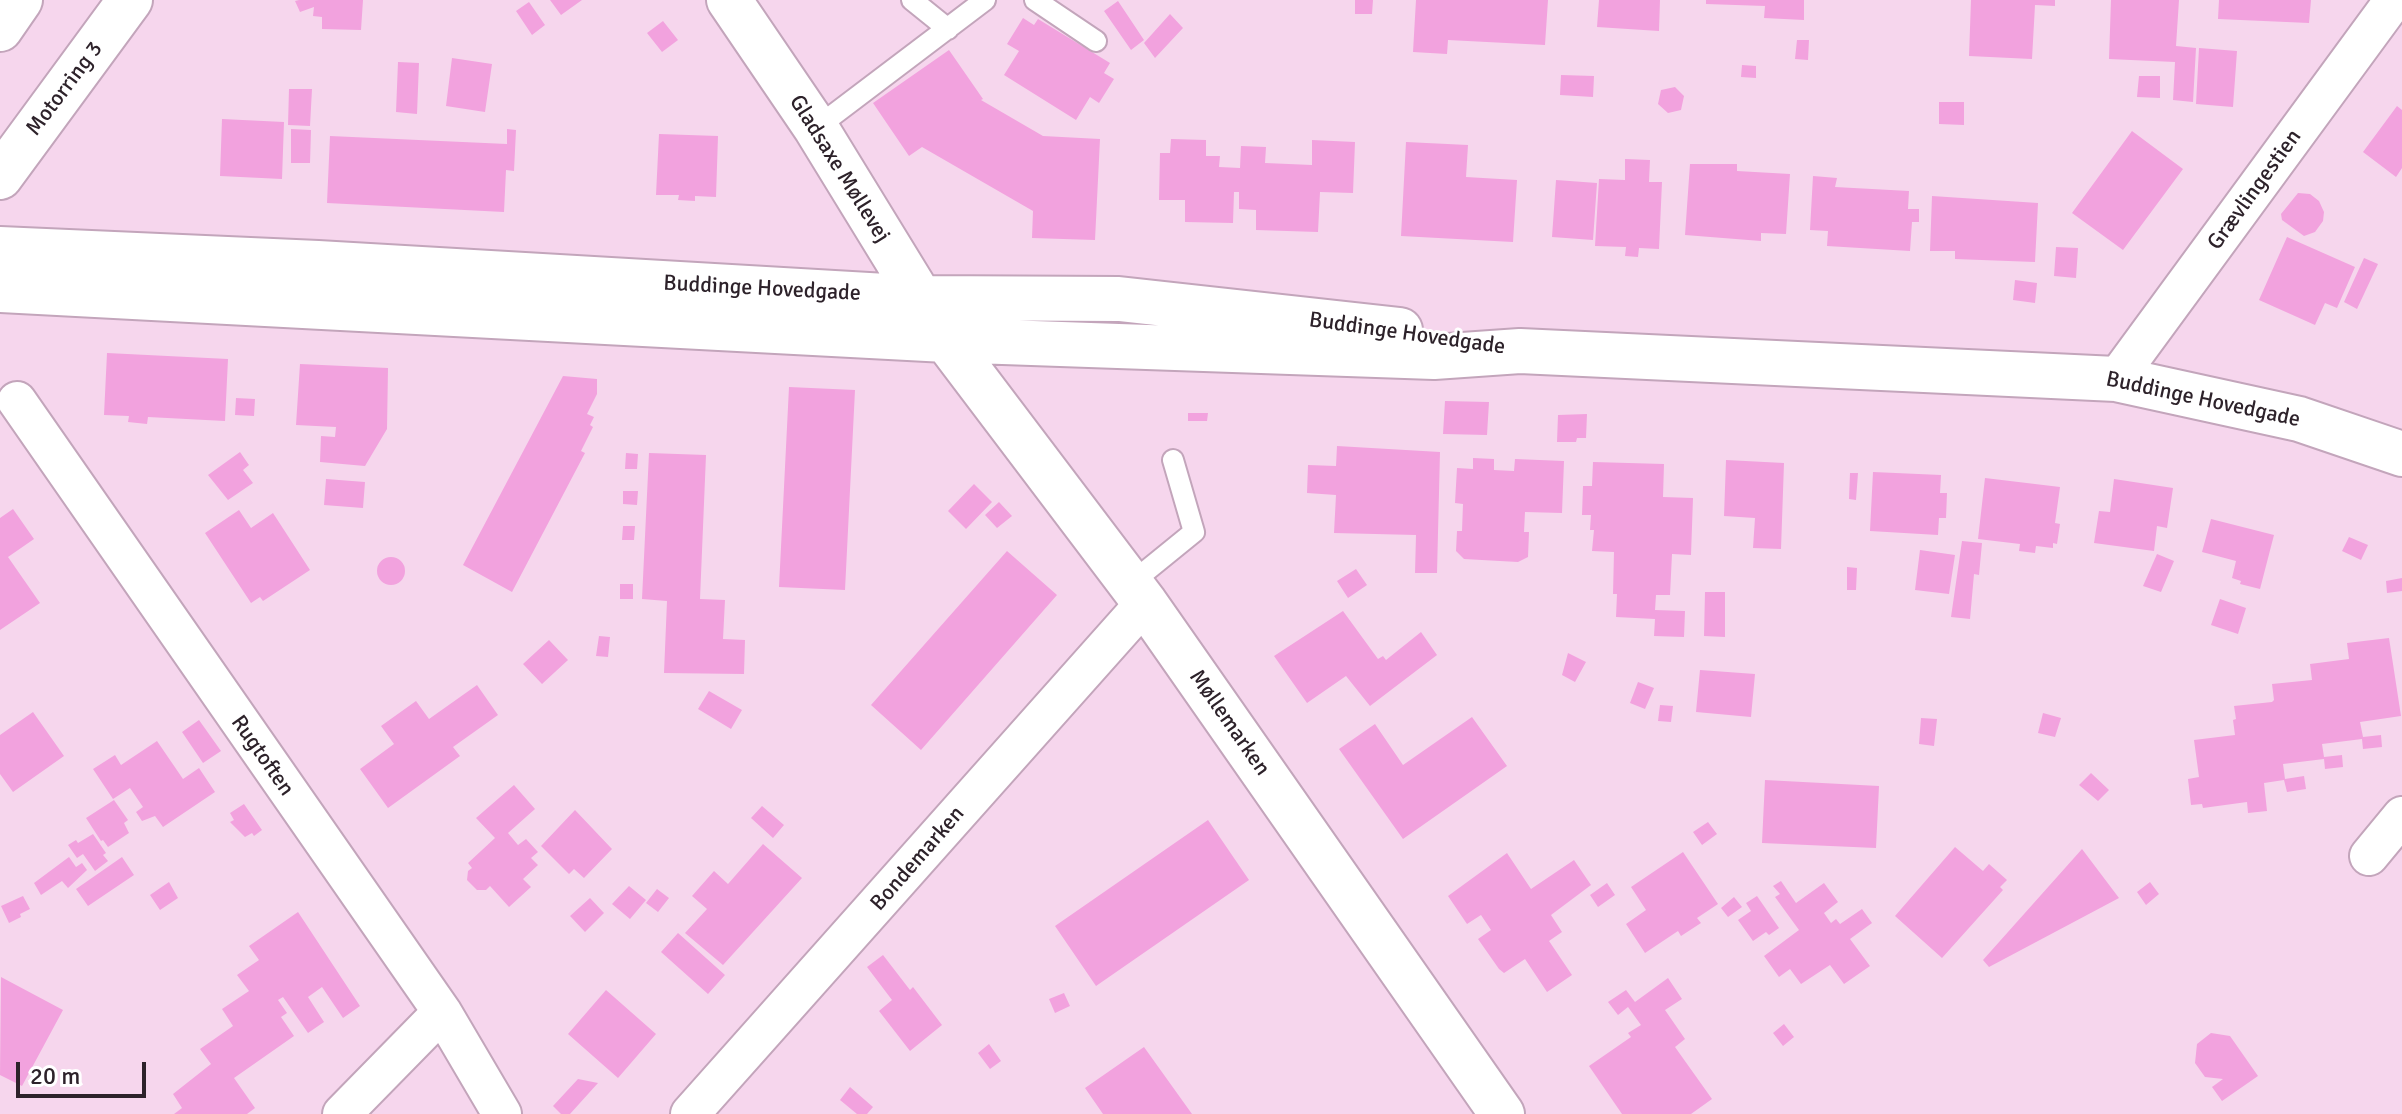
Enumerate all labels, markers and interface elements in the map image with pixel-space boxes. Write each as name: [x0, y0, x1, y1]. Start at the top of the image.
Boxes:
street label: Motorring 3: [21, 37, 109, 141]
street label: Gladsaxe Møllevej: [783, 90, 895, 248]
street label: Grævlingestien: [2202, 125, 2308, 255]
street label: Buddinge Hovedgade: [663, 271, 861, 307]
street label: Buddinge Hovedgade: [1307, 307, 1507, 361]
street label: Buddinge Hovedgade: [2104, 367, 2302, 433]
street label: Møllemarken: [1183, 665, 1275, 781]
street label: Rugtoften: [225, 711, 299, 801]
street label: Bondemarken: [865, 801, 971, 917]
scale bar: [20, 1046, 150, 1096]
text: 20 m: [30, 1061, 80, 1091]

